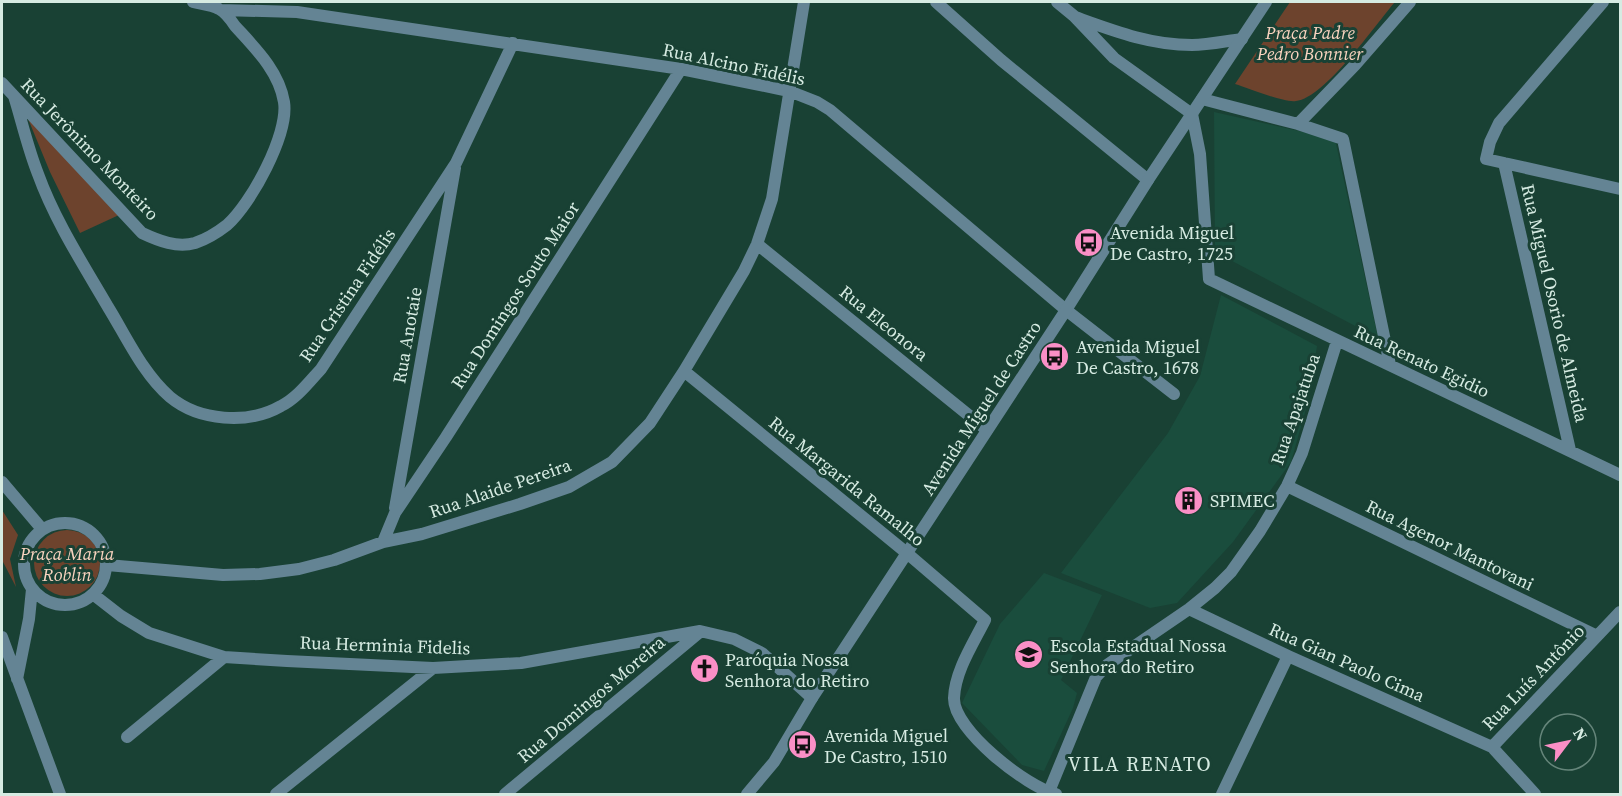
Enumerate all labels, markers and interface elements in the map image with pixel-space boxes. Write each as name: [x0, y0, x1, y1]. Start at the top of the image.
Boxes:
park label: Praça Padre Pedro Bonnier: [1256, 20, 1364, 66]
street label: Rua Alcino Fidélis: [660, 37, 808, 91]
street label: Rua Jerônimo Monteiro: [15, 72, 165, 226]
street label: Rua Miguel Osorio de Almeida: [1515, 182, 1595, 425]
street label: Rua Domingos Souto Maior: [445, 196, 585, 394]
place label: Avenida Miguel De Castro, 1725: [1110, 220, 1234, 266]
street label: Rua Cristina Fidélis: [293, 223, 401, 367]
bus stop icon: Avenida Miguel De Castro, 1725: [1073, 226, 1105, 258]
street label: Rua Eleonora: [834, 279, 934, 367]
street label: Rua Anotaie: [386, 285, 428, 385]
street label: Avenida Miguel de Castro: [915, 316, 1047, 500]
street label: Rua Renato Egidio: [1350, 319, 1494, 403]
place label: Avenida Miguel De Castro, 1678: [1076, 334, 1200, 380]
bus stop icon: Avenida Miguel De Castro, 1678: [1039, 340, 1071, 372]
street label: Rua Apajatuba: [1264, 349, 1326, 468]
street label: Rua Margarida Ramalho: [764, 410, 930, 552]
street label: Rua Alaide Pereira: [426, 452, 575, 524]
building icon: SPIMEC: [1173, 484, 1205, 516]
place label: SPIMEC: [1210, 488, 1275, 513]
street label: Rua Agenor Mantovani: [1362, 493, 1538, 597]
park label: Praça Maria Roblin: [19, 541, 115, 587]
street label: Rua Gian Paolo Cima: [1265, 616, 1430, 708]
street label: Rua Luís Antônio: [1476, 619, 1590, 735]
street label: Rua Domingos Moreira: [512, 629, 671, 768]
street label: Rua Herminia Fidelis: [299, 630, 471, 660]
place label: Escola Estadual Nossa Senhora do Retiro: [1050, 633, 1227, 679]
school or university icon: Escola Estadual Nossa Senhora do Retiro: [1013, 639, 1045, 671]
place label: Paróquia Nossa Senhora do Retiro: [725, 647, 869, 693]
church icon: Paróquia Nossa Senhora do Retiro: [688, 653, 720, 685]
north arrow: [1538, 712, 1598, 772]
place label: Avenida Miguel De Castro, 1510: [824, 723, 948, 769]
text: N: [1568, 723, 1593, 745]
bus stop icon: Avenida Miguel De Castro, 1510: [787, 729, 819, 761]
district label: VILA RENATO: [1068, 750, 1212, 778]

